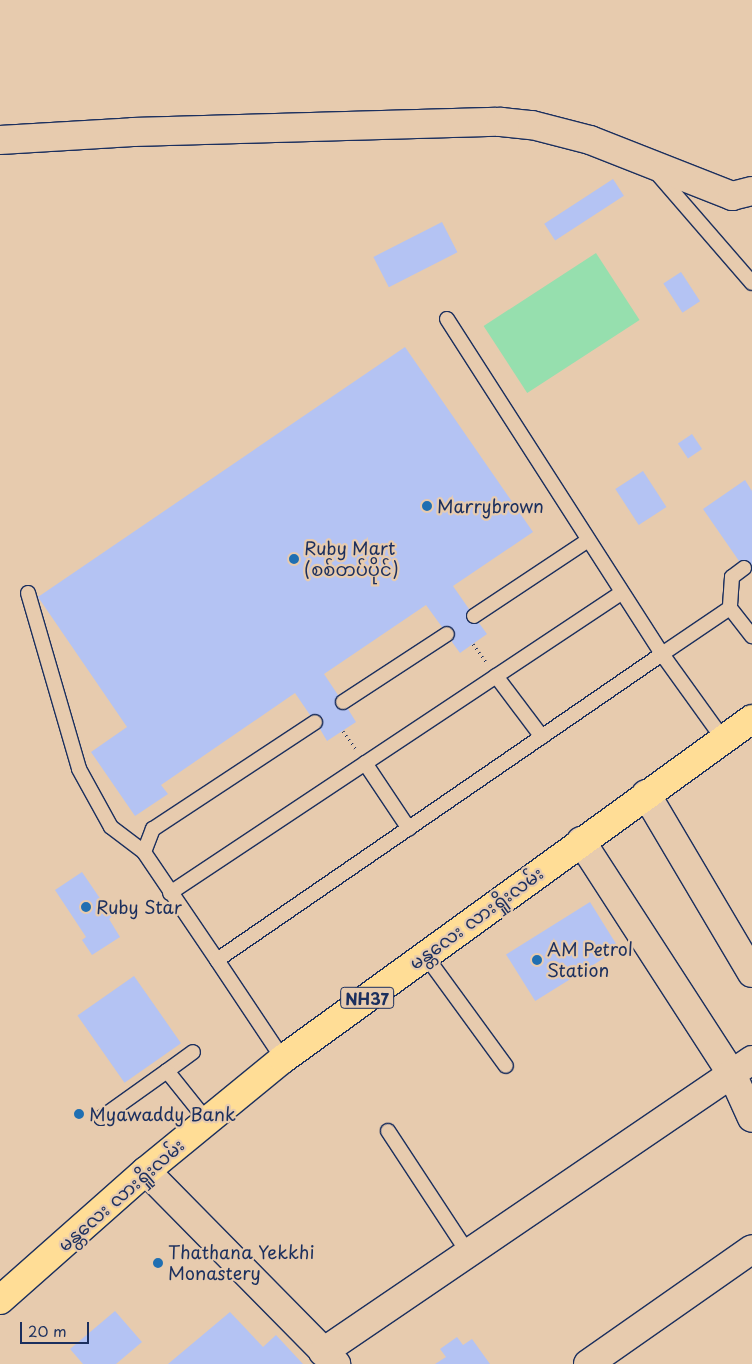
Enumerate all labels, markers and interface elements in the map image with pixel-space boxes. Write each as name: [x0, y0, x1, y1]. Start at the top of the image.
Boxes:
place label: Marrybrown: [437, 495, 544, 517]
marker: Marrybrown: [421, 500, 433, 512]
place label: Ruby Mart (စစ်တပ်ပိုင်): [304, 538, 399, 580]
marker: Ruby Mart (စစ်တပ်ပိုင်): [288, 553, 300, 565]
street label: မန္တလေး လားရှိုးလမ်း: [405, 862, 547, 974]
place label: Ruby Star: [96, 896, 183, 918]
marker: Ruby Star: [80, 901, 92, 913]
place label: AM Petrol Station: [547, 939, 634, 982]
marker: AM Petrol Station: [531, 954, 543, 966]
road number: NH37: [340, 984, 394, 1011]
place label: Myawaddy Bank: [89, 1103, 235, 1125]
marker: Myawaddy Bank: [73, 1108, 85, 1120]
street label: မန္တလေး လားရှိုးလမ်း: [53, 1134, 189, 1256]
place label: Thathana Yekkhi Monastery: [168, 1242, 314, 1284]
marker: Thathana Yekkhi Monastery: [152, 1257, 164, 1269]
scale bar: [22, 1312, 91, 1344]
text: 20 m: [28, 1319, 67, 1342]

